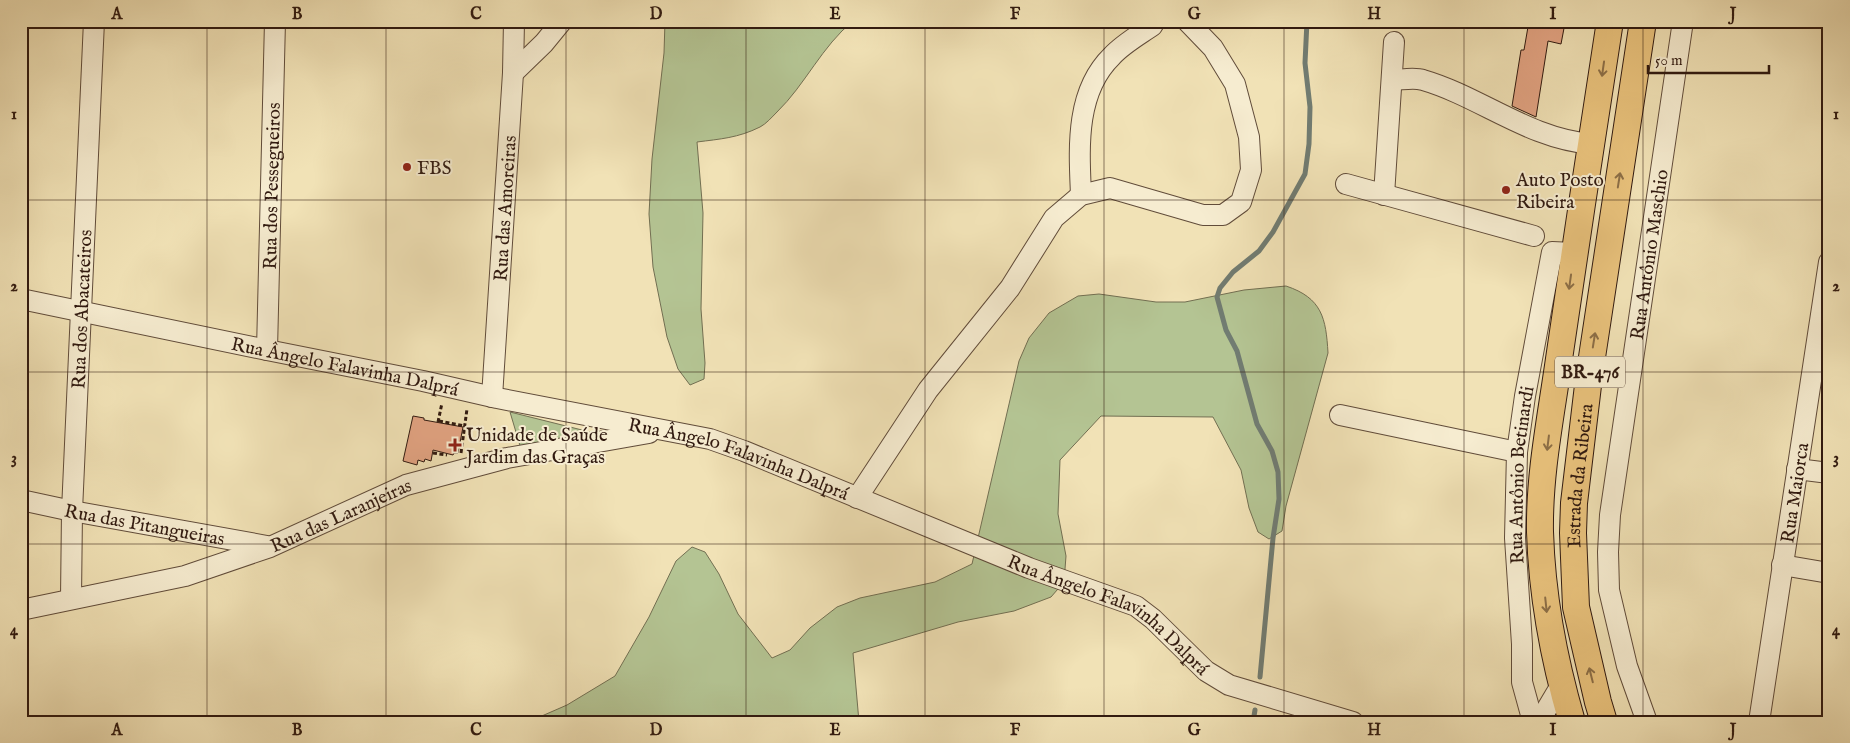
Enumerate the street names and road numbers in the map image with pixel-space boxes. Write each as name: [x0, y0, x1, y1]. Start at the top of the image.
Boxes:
street label: Rua dos Pessegueiros: [259, 102, 287, 270]
street label: Rua das Amoreiras: [490, 135, 523, 282]
street label: Rua Antônio Maschio: [1626, 168, 1675, 342]
street label: Rua dos Abacateiros: [67, 229, 99, 390]
street label: Rua Ângelo Falavinha Dalprá: [229, 333, 462, 403]
road number: BR-476: [1555, 357, 1625, 388]
street label: Rua Antônio Betinardi: [1505, 384, 1541, 565]
street label: Estrada da Ribeira: [1563, 402, 1600, 548]
street label: Rua Ângelo Falavinha Dalprá: [626, 414, 853, 507]
street label: Rua Maiorca: [1776, 440, 1815, 545]
street label: Rua das Laranjeiras: [267, 474, 414, 559]
street label: Rua das Pitangueiras: [62, 500, 226, 552]
street label: Rua Ângelo Falavinha Dalprá: [1003, 550, 1214, 682]

